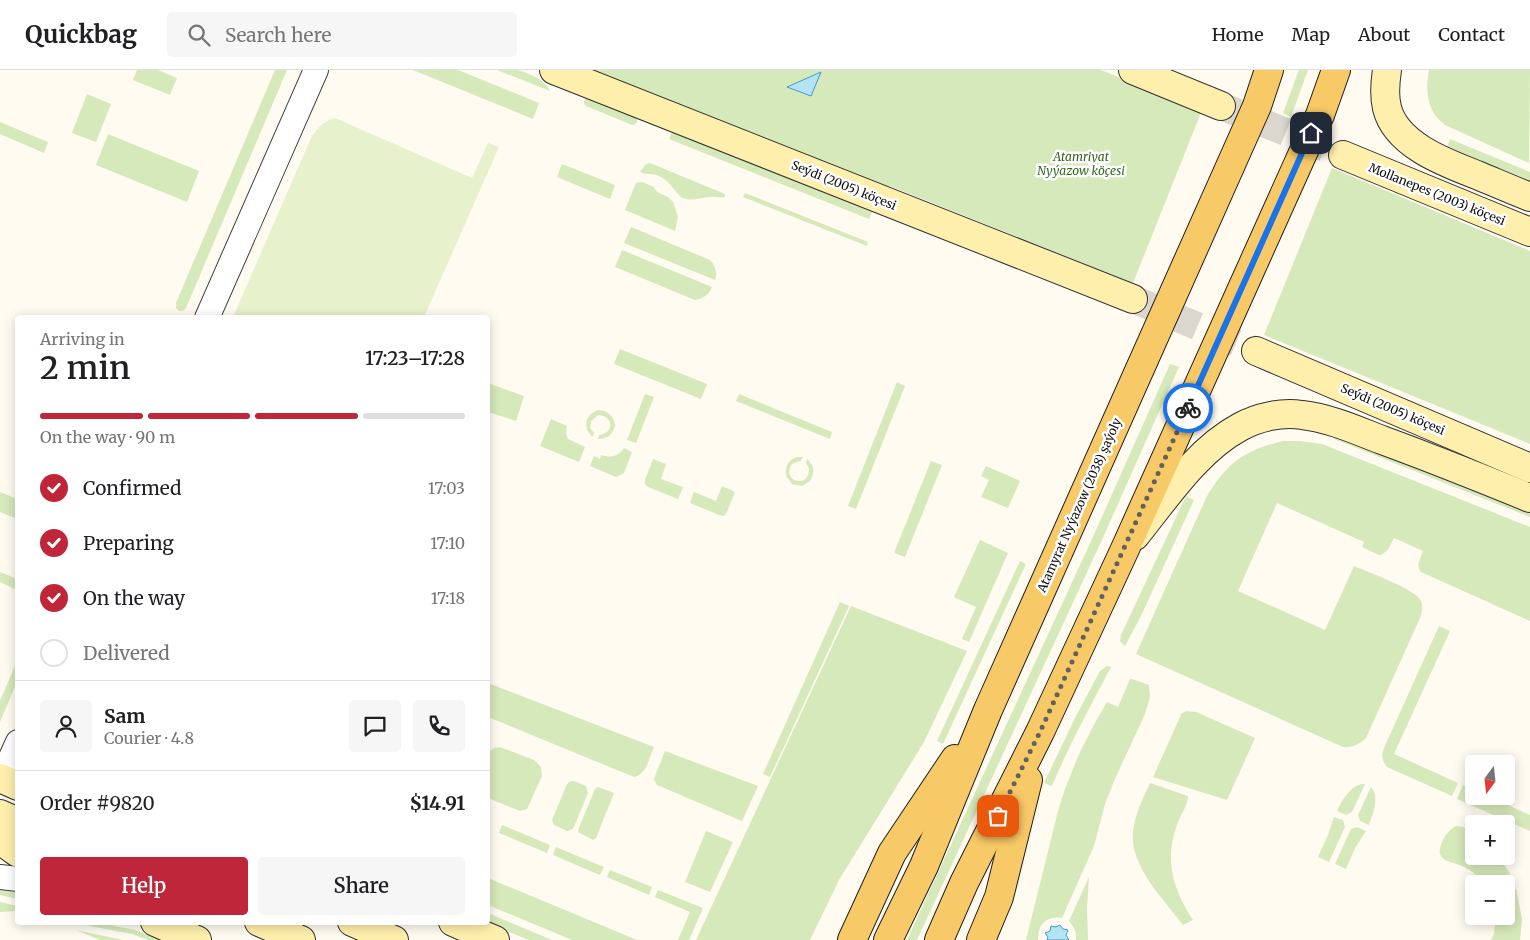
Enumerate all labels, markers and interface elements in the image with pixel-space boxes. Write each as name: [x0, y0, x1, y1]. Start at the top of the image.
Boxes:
search box: [167, 12, 517, 57]
text: Quickbag: [25, 19, 137, 50]
icon: search: [185, 21, 213, 49]
text: Search here: [225, 23, 331, 47]
text: Home: [1212, 23, 1264, 46]
text: Map: [1292, 23, 1330, 46]
text: About: [1358, 23, 1410, 46]
text: Contact: [1438, 23, 1505, 46]
pin: [1290, 112, 1332, 154]
icon: home: [1297, 119, 1325, 147]
park label: Atamriyat Nyýazow köçesi: [1037, 149, 1125, 178]
street label: Seýdi (2005) köçesi: [789, 157, 899, 213]
street label: Mollanepes (2003) köçesi: [1367, 160, 1508, 228]
text: Arriving in: [40, 329, 125, 349]
text: 17:23–17:28: [365, 346, 465, 370]
text: 2 min: [40, 348, 130, 388]
street label: Seýdi (2005) köçesi: [1339, 380, 1447, 438]
courier: [1163, 383, 1213, 433]
icon: bike: [1174, 394, 1202, 422]
street label: Atamyrat Nyýazow (2038) şaýoly: [1033, 416, 1124, 595]
text: On the way · 90 m: [40, 427, 175, 447]
icon: check: [40, 474, 68, 502]
text: Confirmed: [83, 476, 181, 500]
text: 17:03: [428, 478, 465, 498]
icon: check: [40, 529, 68, 557]
text: Preparing: [83, 531, 174, 555]
text: 17:10: [430, 533, 465, 553]
icon: check: [40, 584, 68, 612]
text: On the way: [83, 586, 185, 610]
text: 17:18: [431, 588, 465, 608]
text: Delivered: [83, 641, 170, 665]
button: person: [40, 700, 92, 752]
button: chat: [349, 700, 401, 752]
button: phone: [413, 700, 465, 752]
text: Sam: [104, 704, 145, 728]
text: Courier · 4.8: [104, 728, 194, 748]
north arrow: [1465, 755, 1515, 805]
map controls: [1465, 755, 1515, 925]
text: Order #9820: [40, 791, 155, 815]
text: $14.91: [409, 791, 465, 815]
pin: [977, 795, 1019, 837]
icon: bag: [984, 802, 1012, 830]
button: +: [1465, 815, 1515, 865]
button: Help: [40, 857, 248, 915]
button: Share: [258, 857, 465, 915]
button: −: [1465, 875, 1515, 925]

